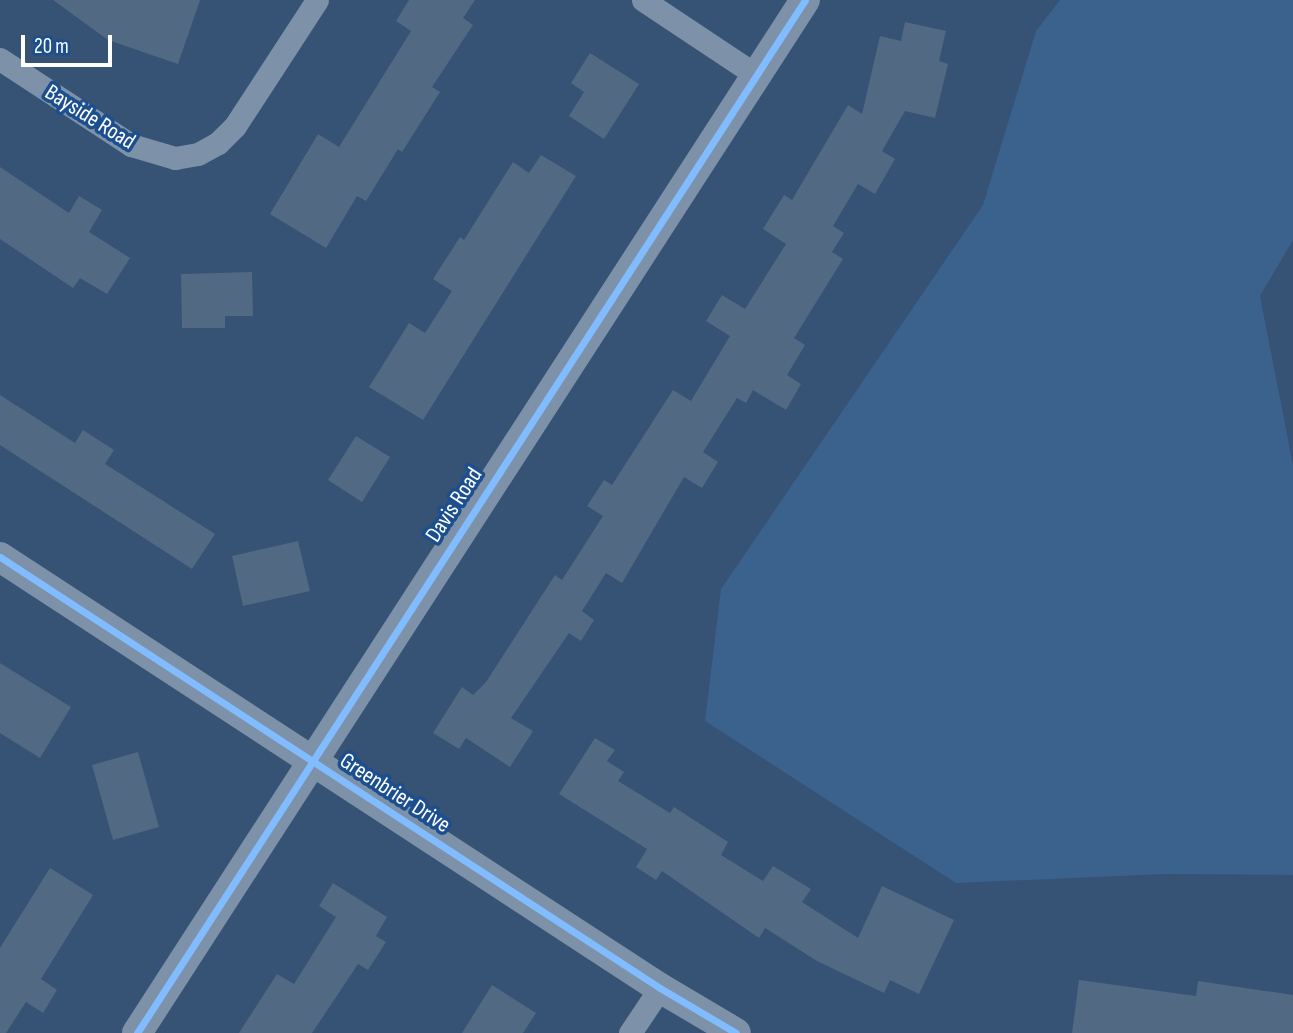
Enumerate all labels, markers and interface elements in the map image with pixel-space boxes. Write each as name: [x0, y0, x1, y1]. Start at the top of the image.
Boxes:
scale bar: [24, 21, 116, 65]
text: 20 m: [34, 34, 69, 59]
street label: Bayside Road: [40, 78, 140, 156]
street label: Davis Road: [420, 463, 488, 547]
street label: Greenbrier Drive: [335, 747, 455, 839]

